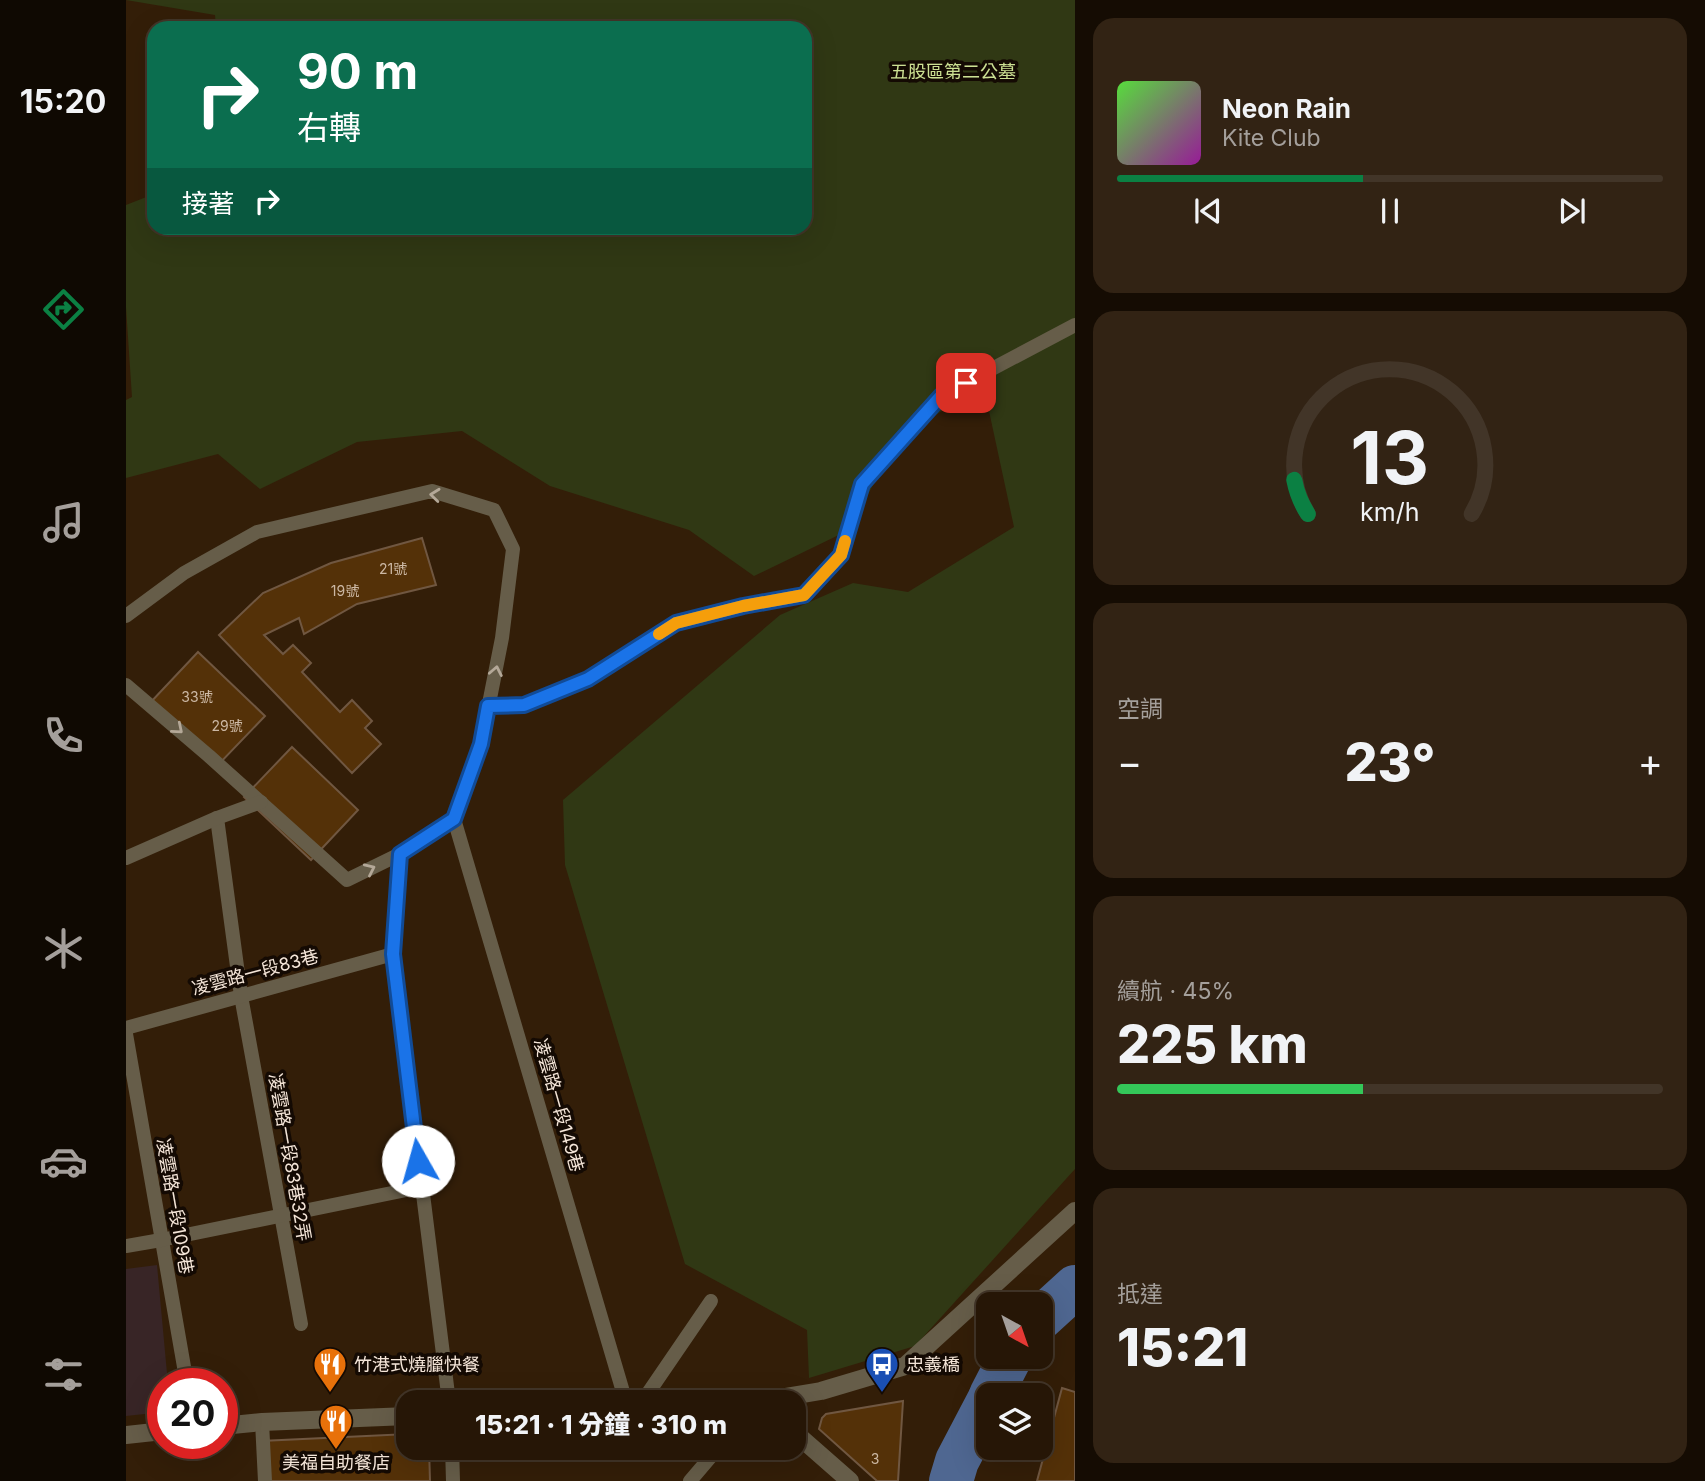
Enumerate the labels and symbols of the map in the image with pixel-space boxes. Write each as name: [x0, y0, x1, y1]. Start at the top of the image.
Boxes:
park label: 五股區第二公墓: [890, 61, 1016, 82]
pin: [936, 353, 996, 413]
one-way arrow: [429, 487, 441, 502]
house number: 21號: [379, 560, 407, 577]
house number: 19號: [331, 582, 359, 599]
one-way arrow: [487, 665, 502, 677]
house number: 33號: [181, 688, 213, 705]
house number: 29號: [211, 717, 243, 734]
one-way arrow: [170, 721, 183, 733]
one-way arrow: [363, 863, 376, 877]
street label: 凌雲路一段83巷: [189, 945, 321, 999]
street label: 凌雲路一段149巷: [530, 1036, 588, 1174]
street label: 凌雲路一段83巷32弄: [265, 1071, 315, 1243]
position arrow: [381, 1124, 455, 1198]
street label: 凌雲路一段109巷: [153, 1136, 197, 1276]
north arrow: [976, 1292, 1054, 1368]
restaurant icon: 竹港式燒臘快餐: [311, 1345, 349, 1394]
bus stop icon: 忠義橋: [863, 1345, 901, 1394]
place label: 竹港式燒臘快餐: [354, 1354, 480, 1375]
place label: 忠義橋: [906, 1354, 960, 1375]
speed limit sign: 20: [147, 1368, 238, 1459]
restaurant icon: 美福自助餐店: [317, 1402, 355, 1451]
house number: 3: [871, 1450, 879, 1467]
place label: 美福自助餐店: [282, 1452, 390, 1473]

